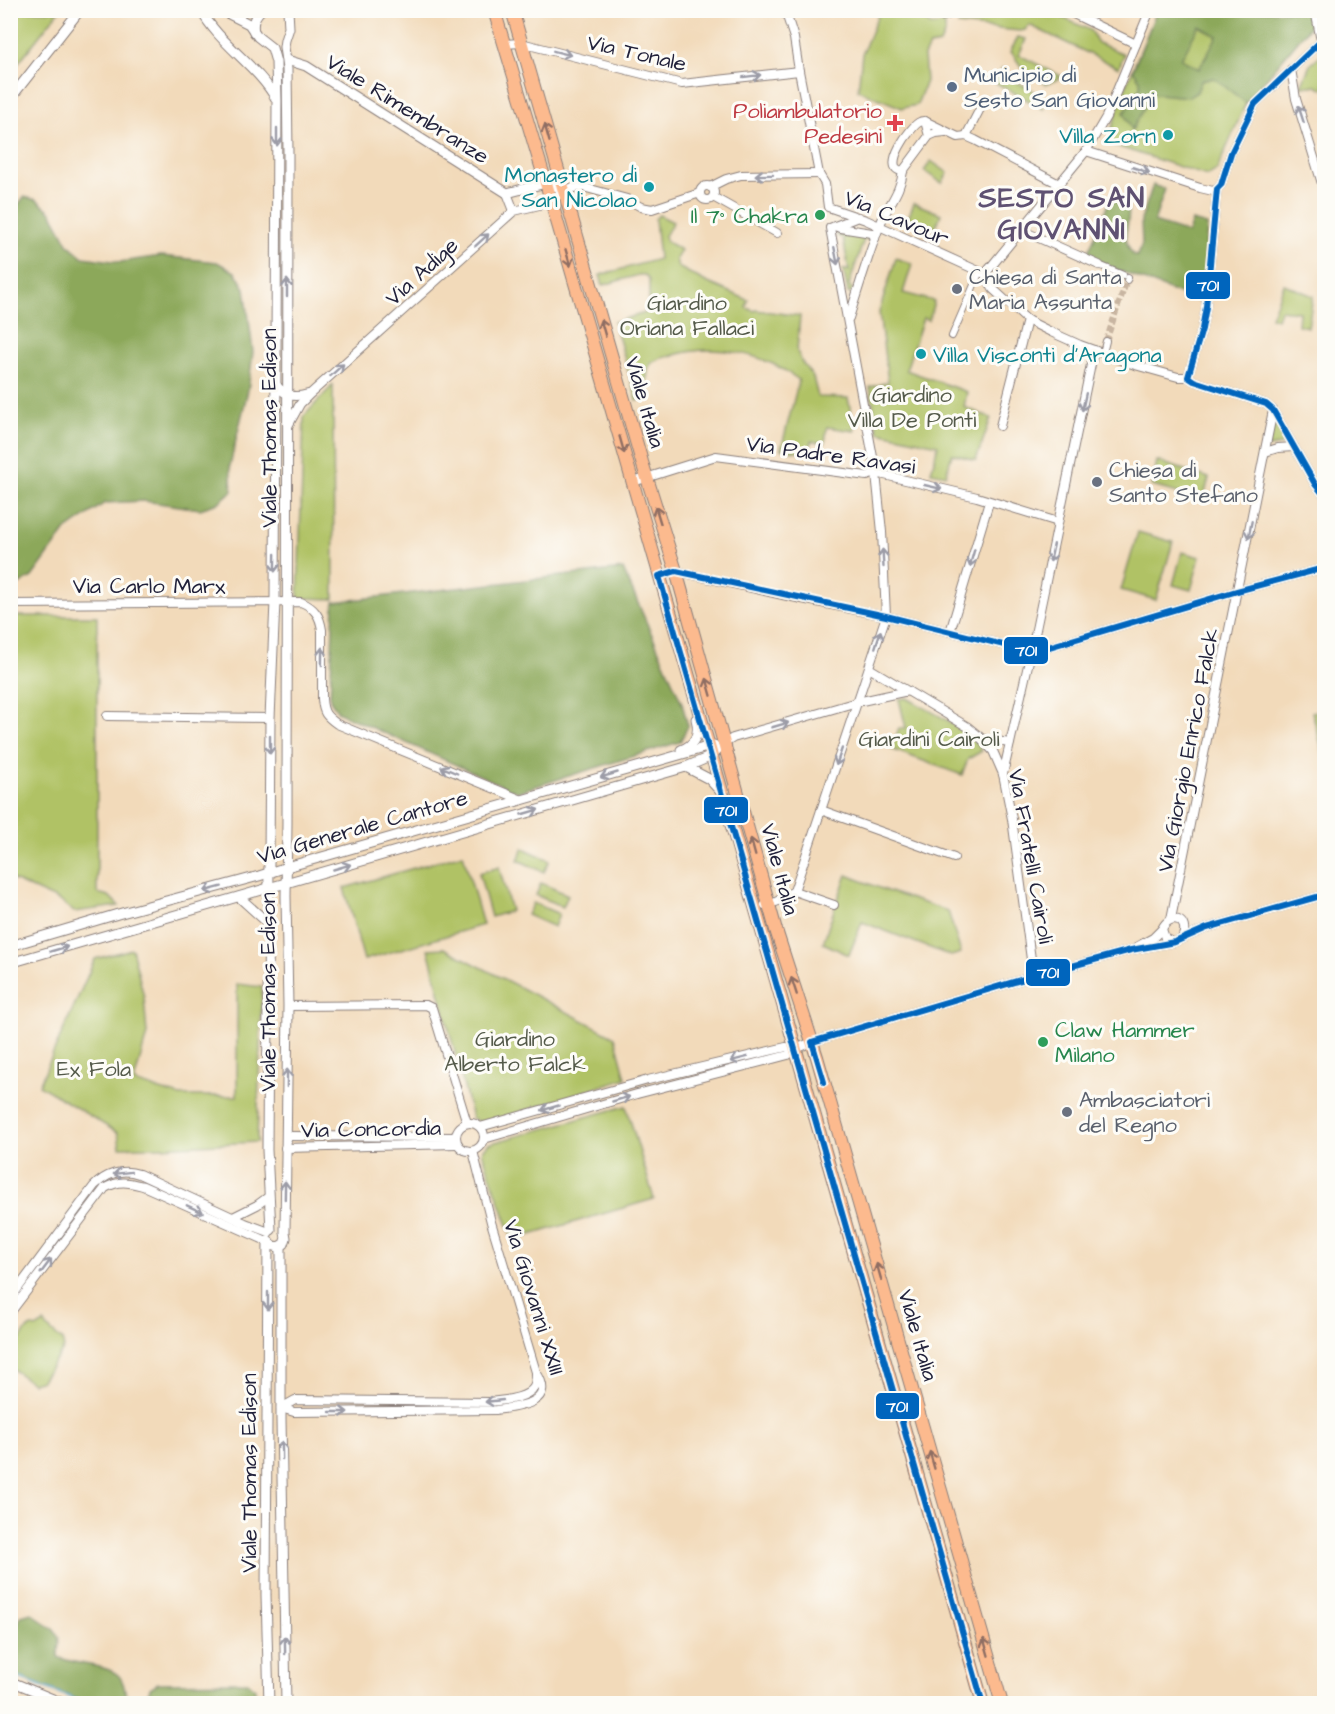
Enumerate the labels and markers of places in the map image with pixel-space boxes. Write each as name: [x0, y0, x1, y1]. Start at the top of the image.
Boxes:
place label: Municipio di Sesto San Giovanni: [964, 60, 1155, 116]
marker: Municipio di Sesto San Giovanni: [945, 80, 959, 94]
place label: Poliambulatorio Pedesini: [733, 96, 883, 152]
marker: Poliambulatorio Pedesini: [886, 114, 904, 132]
place label: Villa Zorn: [1059, 121, 1156, 152]
marker: Villa Zorn: [1161, 128, 1175, 142]
place label: Monastero di San Nicolao: [504, 160, 638, 216]
marker: Monastero di San Nicolao: [642, 180, 656, 194]
place label: Il 7° Chakra: [691, 201, 808, 232]
marker: Il 7° Chakra: [813, 208, 827, 222]
place label: Chiesa di Santa Maria Assunta: [969, 262, 1122, 318]
marker: Chiesa di Santa Maria Assunta: [950, 282, 964, 296]
place label: Villa Visconti d'Aragona: [933, 340, 1162, 372]
marker: Villa Visconti d'Aragona: [914, 347, 928, 361]
place label: Chiesa di Santo Stefano: [1109, 455, 1259, 511]
marker: Chiesa di Santo Stefano: [1090, 475, 1104, 489]
place label: Claw Hammer Milano: [1055, 1015, 1195, 1071]
marker: Claw Hammer Milano: [1036, 1035, 1050, 1049]
place label: Ambasciatori del Regno: [1079, 1085, 1210, 1142]
marker: Ambasciatori del Regno: [1060, 1105, 1074, 1119]

